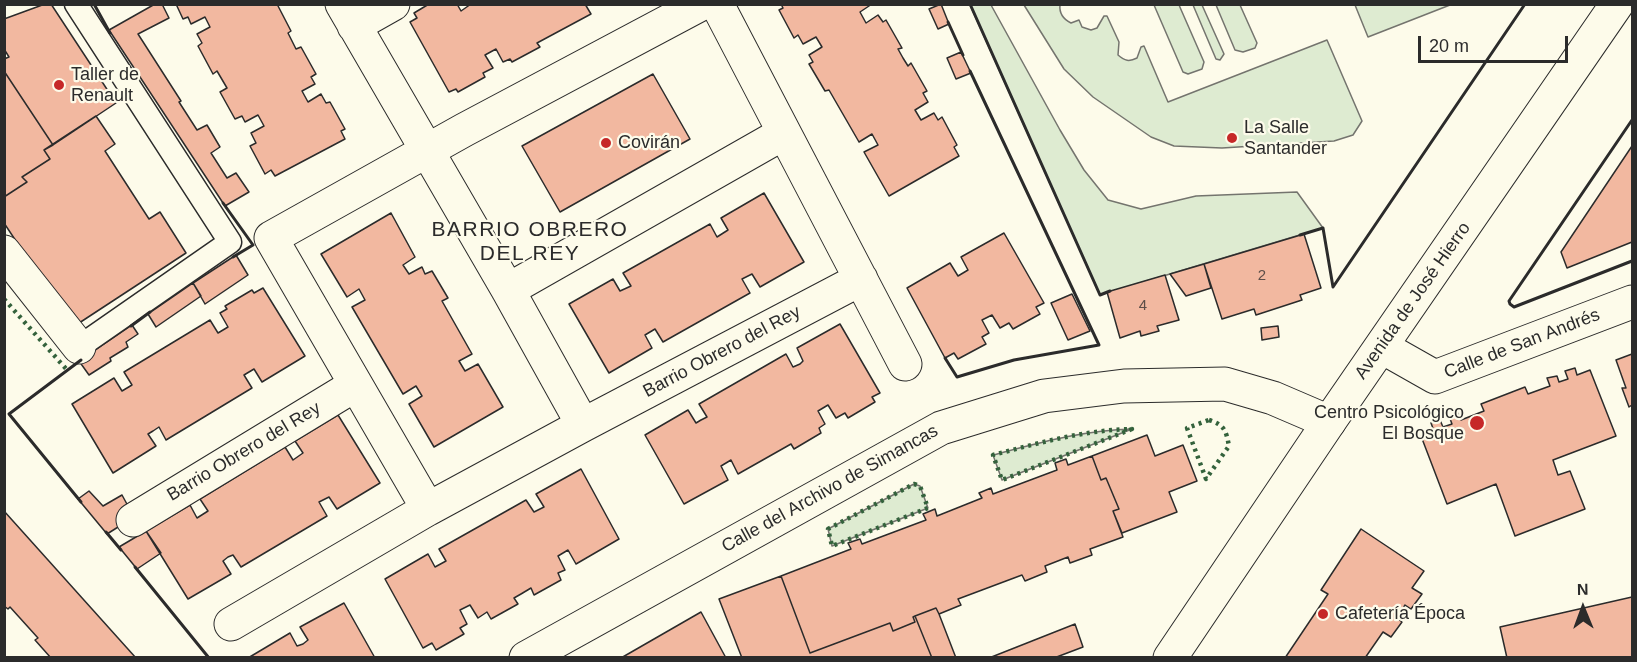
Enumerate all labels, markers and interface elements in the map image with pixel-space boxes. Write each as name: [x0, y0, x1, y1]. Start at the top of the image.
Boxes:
scale bar: [1421, 24, 1571, 62]
text: 20 m: [1429, 36, 1469, 56]
place label: Taller de Renault: [71, 64, 139, 106]
marker: Taller de Renault: [52, 78, 66, 92]
place label: La Salle Santander: [1244, 117, 1327, 160]
marker: La Salle Santander: [1225, 131, 1239, 145]
place label: Covirán: [618, 132, 680, 154]
marker: Covirán: [599, 136, 613, 150]
district label: BARRIO OBRERO DEL REY: [432, 217, 628, 267]
street label: Avenida de José Hierro: [1351, 218, 1475, 384]
house number: 2: [1258, 267, 1266, 285]
house number: 4: [1139, 297, 1147, 315]
street label: Barrio Obrero del Rey: [640, 301, 804, 403]
street label: Calle de San Andrés: [1441, 304, 1603, 384]
street label: Barrio Obrero del Rey: [163, 398, 325, 506]
place label: Centro Psicológico El Bosque: [1314, 402, 1464, 444]
marker: Centro Psicológico El Bosque: [1468, 414, 1486, 432]
street label: Calle del Archivo de Simancas: [718, 420, 942, 558]
north arrow: [1553, 578, 1613, 638]
text: N: [1577, 581, 1589, 598]
place label: Cafetería Época: [1335, 603, 1465, 625]
marker: Cafetería Época: [1316, 607, 1330, 621]

